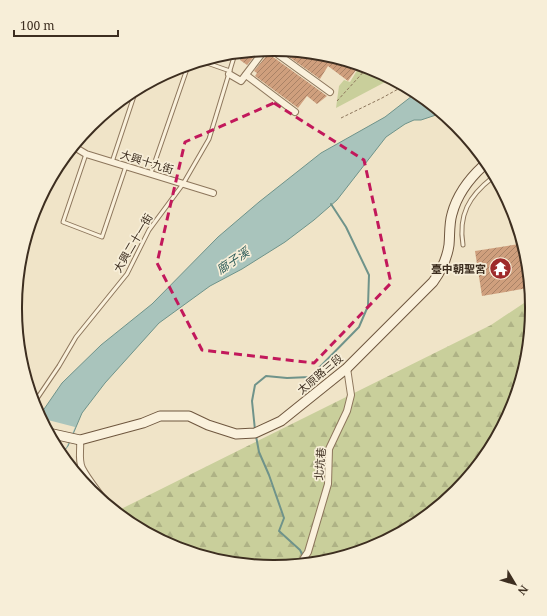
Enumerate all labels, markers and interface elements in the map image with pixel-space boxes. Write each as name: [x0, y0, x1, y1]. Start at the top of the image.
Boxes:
scale bar: [14, 12, 118, 38]
text: 100 m: [20, 17, 55, 34]
street label: 大興十九街: [119, 146, 176, 177]
street label: 大興二十一街: [110, 210, 156, 275]
water label: 廍子溪: [213, 242, 254, 278]
temple icon: 臺中朝聖宮: [488, 256, 514, 282]
place label: 臺中朝聖宮: [431, 261, 486, 276]
street label: 太原路三段: [294, 350, 346, 397]
street label: 北坑巷: [311, 447, 328, 481]
north arrow: [495, 564, 535, 604]
text: N: [514, 582, 532, 599]

